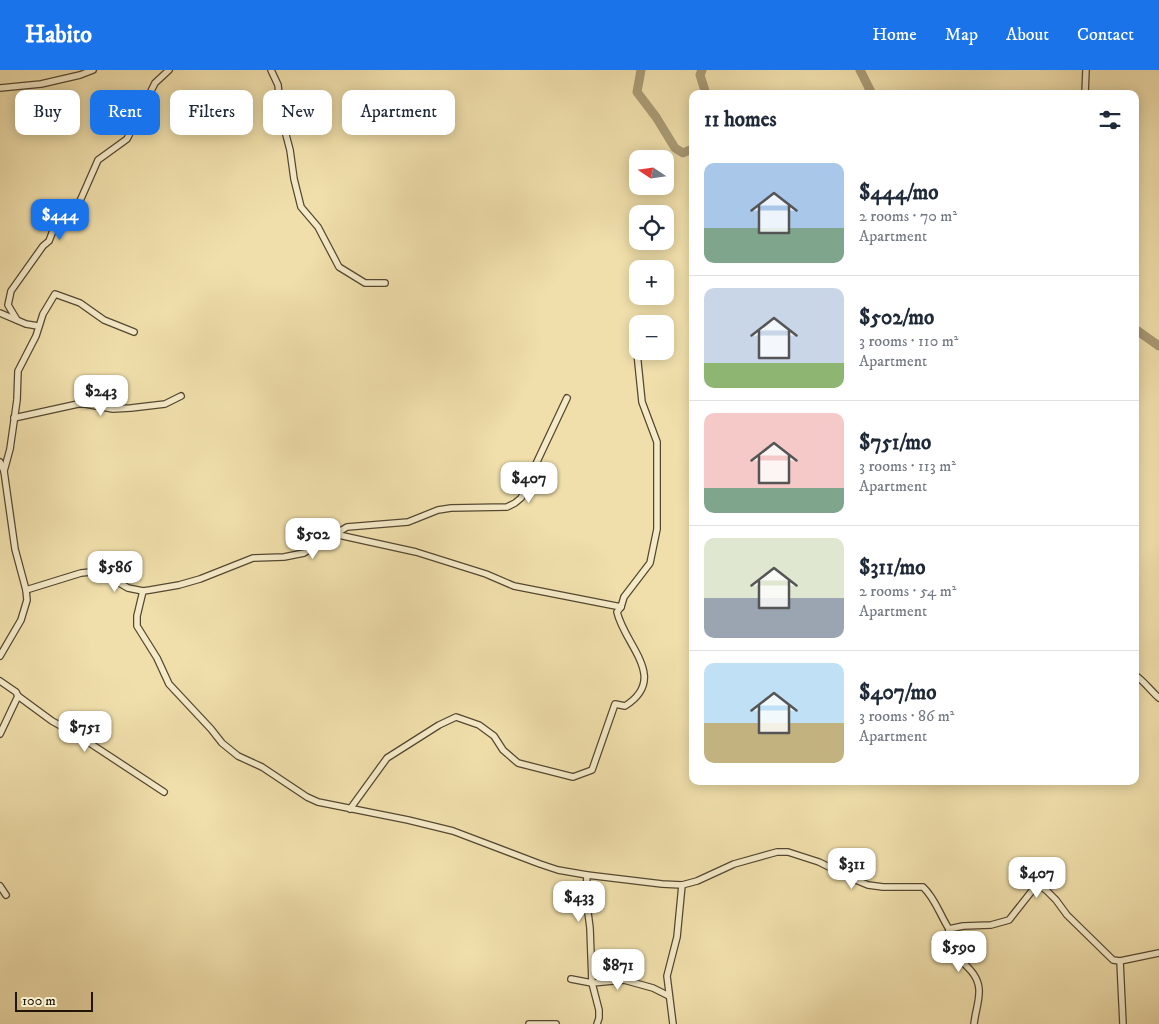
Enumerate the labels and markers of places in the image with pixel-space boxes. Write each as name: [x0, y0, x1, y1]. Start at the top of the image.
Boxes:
pin: $444: [30, 198, 90, 241]
pin: $243: [71, 374, 131, 417]
pin: $407: [499, 462, 559, 504]
pin: $502: [283, 518, 343, 560]
pin: $586: [85, 550, 145, 593]
pin: $751: [55, 710, 115, 753]
pin: $311: [822, 848, 882, 890]
pin: $407: [1007, 856, 1067, 899]
pin: $433: [549, 880, 609, 923]
pin: $590: [929, 930, 989, 973]
pin: $871: [588, 948, 648, 991]

